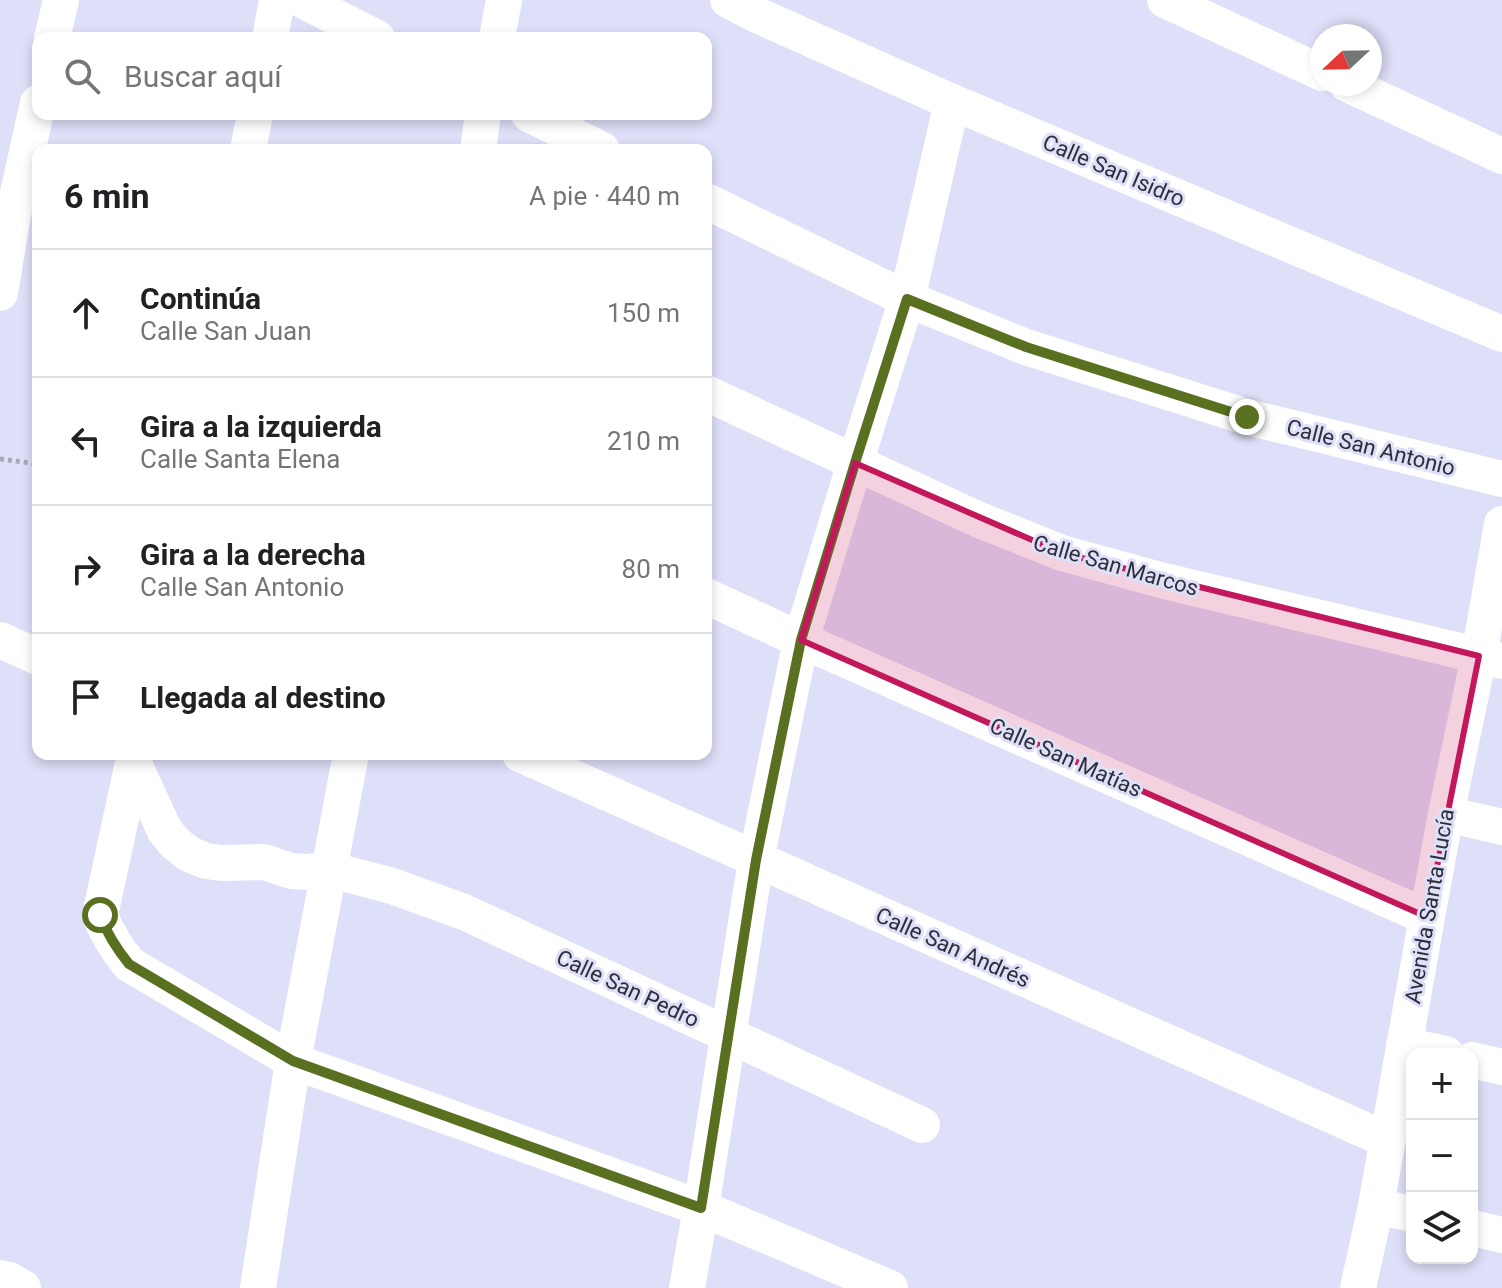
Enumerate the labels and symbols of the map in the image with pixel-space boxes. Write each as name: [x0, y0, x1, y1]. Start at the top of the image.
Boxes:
north arrow: [1310, 24, 1382, 96]
street label: Calle San Isidro: [1039, 129, 1188, 212]
route end: [1229, 399, 1265, 435]
street label: Calle San Antonio: [1284, 414, 1458, 481]
street label: Calle San Marcos: [1030, 530, 1201, 601]
street label: Calle San Matías: [986, 713, 1146, 802]
street label: Avenida Santa Lucía: [1400, 807, 1459, 1006]
route start: [82, 897, 118, 933]
street label: Calle San Andrés: [872, 902, 1034, 993]
street label: Calle San Pedro: [553, 945, 703, 1032]

